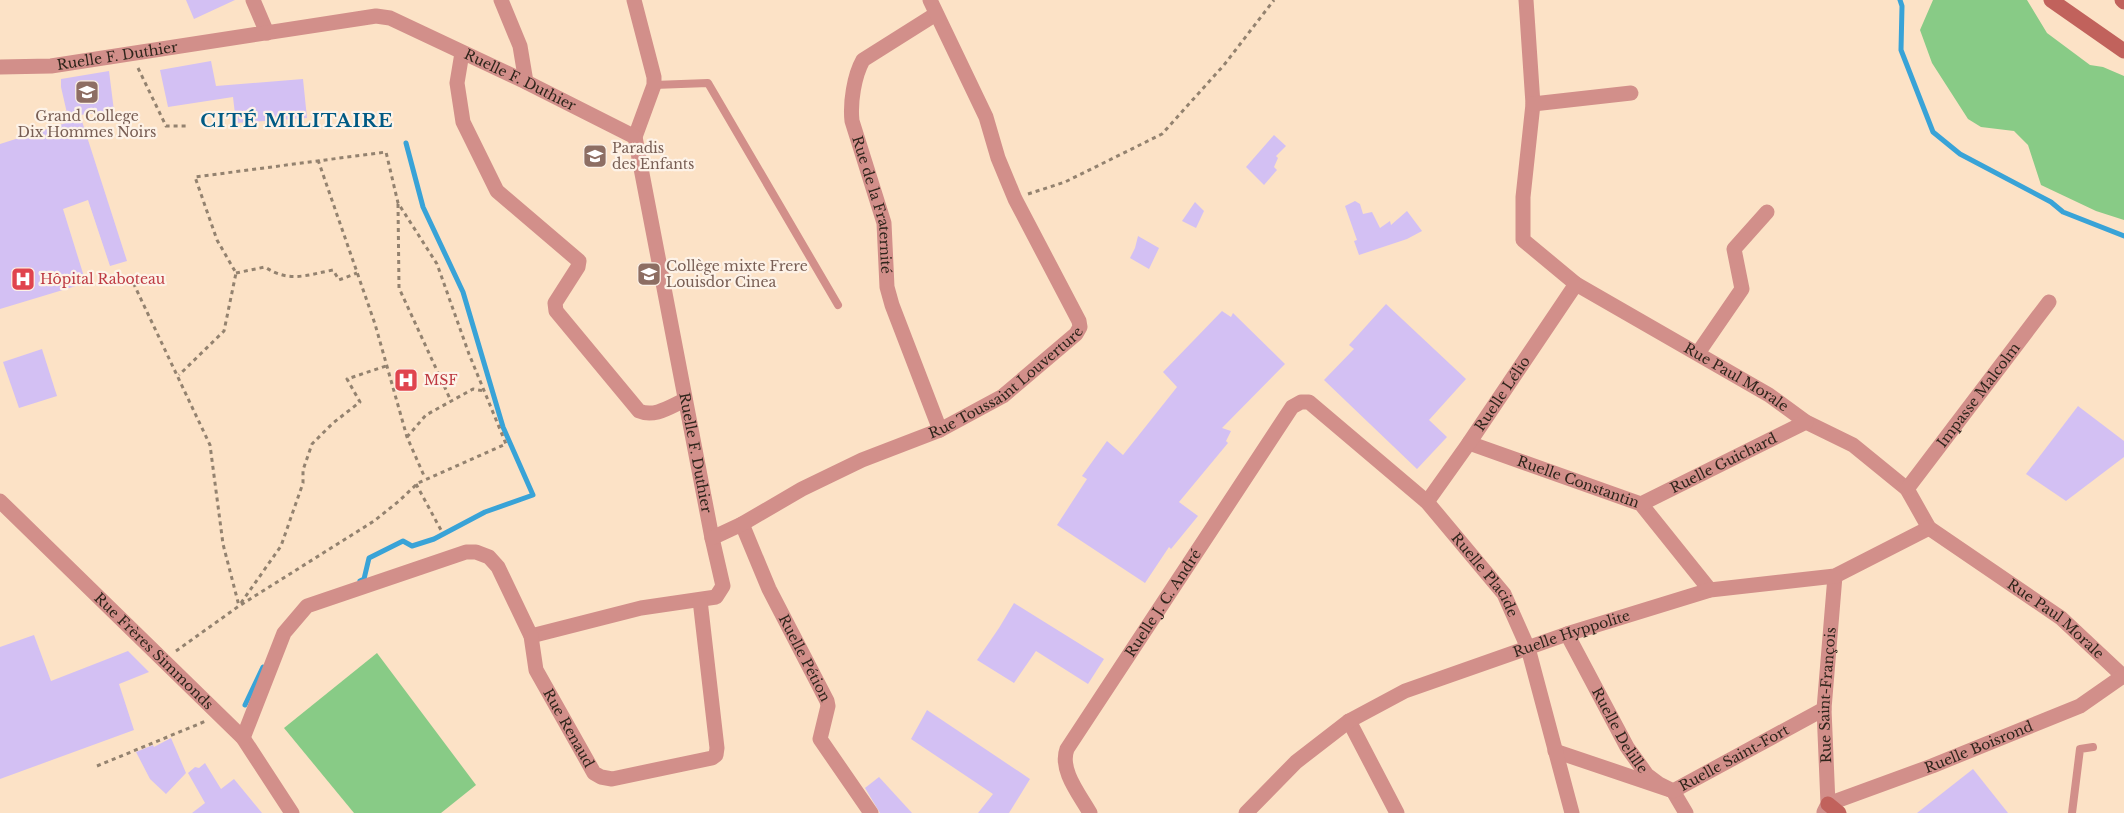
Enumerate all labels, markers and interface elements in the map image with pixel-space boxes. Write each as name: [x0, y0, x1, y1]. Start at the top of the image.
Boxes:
street label: Ruelle F. Duthier: [56, 38, 179, 74]
street label: Ruelle F. Duthier: [461, 45, 579, 115]
school or university icon: Grand College Dix Hommes Noirs: [74, 79, 100, 105]
place label: Grand College Dix Hommes Noirs: [18, 107, 156, 141]
district label: CITÉ MILITAIRE: [200, 109, 394, 132]
street label: Rue de la Fraternité: [848, 134, 895, 274]
place label: Paradis des Enfants: [612, 139, 694, 173]
school or university icon: Paradis des Enfants: [582, 143, 608, 169]
place label: Collège mixte Frere Louisdor Cinea: [666, 257, 808, 291]
school or university icon: Collège mixte Frere Louisdor Cinea: [636, 261, 662, 287]
hospital icon: Hôpital Raboteau: [10, 266, 36, 292]
place label: Hôpital Raboteau: [40, 270, 166, 288]
street label: Rue Toussaint Louverture: [926, 324, 1087, 443]
street label: Rue Paul Morale: [1681, 339, 1792, 415]
street label: Impasse Malcolm: [1933, 339, 2024, 451]
street label: Ruelle Lélio: [1471, 353, 1534, 434]
hospital icon: MSF: [393, 367, 419, 393]
place label: MSF: [424, 371, 458, 389]
street label: Ruelle F. Duthier: [675, 391, 716, 515]
street label: Ruelle Guichard: [1667, 429, 1780, 497]
street label: Ruelle Constantin: [1515, 452, 1642, 512]
street label: Ruelle Placide: [1448, 529, 1522, 620]
street label: Ruelle J. C. André: [1121, 546, 1205, 660]
street label: Rue Paul Morale: [2004, 575, 2108, 663]
street label: Rue Frères Simmonds: [90, 589, 217, 713]
street label: Ruelle Hyppolite: [1511, 606, 1632, 661]
street label: Ruelle Pétion: [775, 611, 835, 705]
street label: Rue Saint-François: [1815, 626, 1840, 764]
street label: Ruelle Delille: [1588, 684, 1652, 777]
street label: Rue Renaud: [539, 685, 598, 771]
street label: Ruelle Boisrond: [1922, 717, 2036, 777]
street label: Ruelle Saint-Fort: [1676, 720, 1793, 795]

